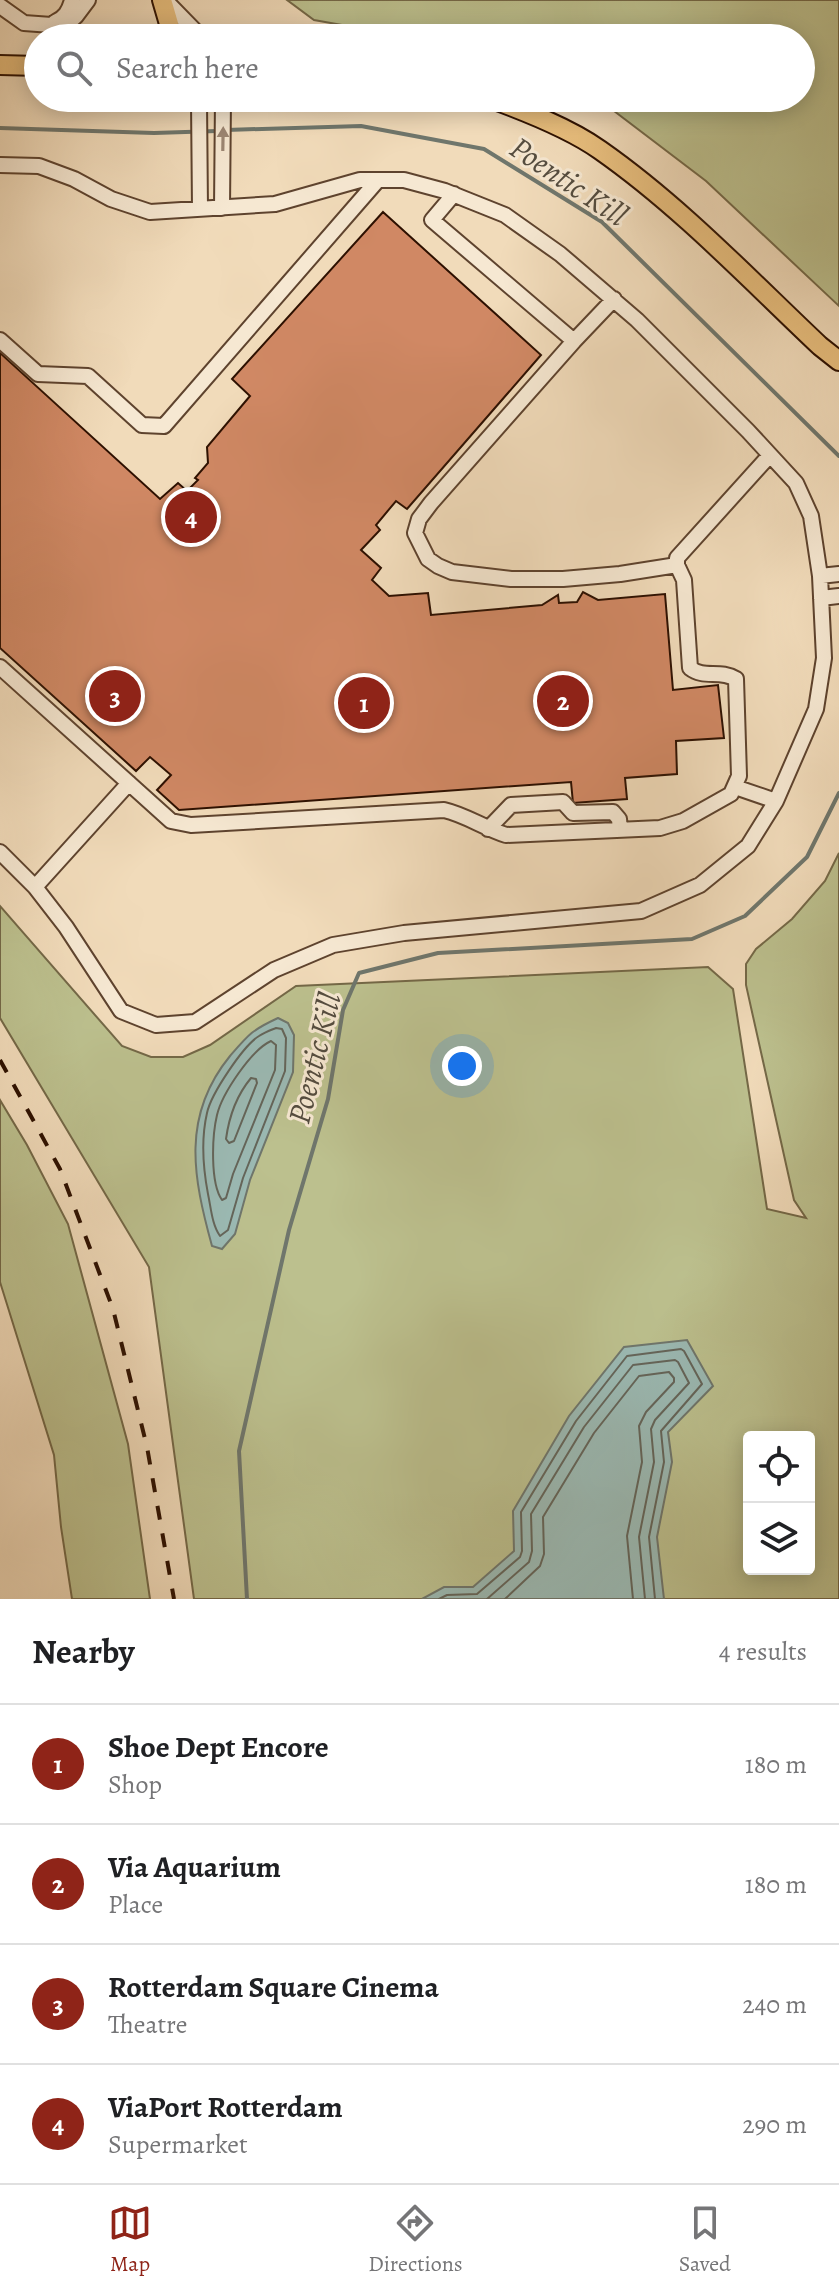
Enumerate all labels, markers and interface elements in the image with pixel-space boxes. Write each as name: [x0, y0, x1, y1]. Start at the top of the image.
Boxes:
search box: [24, 24, 815, 112]
icon: search: [52, 46, 96, 90]
text: Search here: [116, 48, 259, 88]
water label: Poentic Kill: [501, 125, 637, 237]
one-way arrow: [217, 126, 230, 151]
pin: 4: [165, 487, 217, 547]
pin: 3: [89, 666, 141, 726]
pin: 2: [537, 671, 589, 731]
pin: 1: [338, 673, 390, 733]
water label: Poentic Kill: [277, 988, 351, 1128]
your location: [442, 1046, 482, 1086]
map controls: [743, 1431, 815, 1575]
button: locate: [743, 1431, 815, 1503]
button: layers: [743, 1503, 815, 1575]
text: Nearby: [32, 1628, 135, 1675]
text: 4 results: [719, 1634, 807, 1669]
text: Shoe Dept Encore: [108, 1727, 329, 1767]
text: 1: [53, 1747, 63, 1782]
text: 180 m: [745, 1747, 807, 1782]
text: Shop: [108, 1767, 162, 1802]
text: Via Aquarium: [108, 1847, 281, 1887]
text: 2: [52, 1867, 64, 1902]
text: 180 m: [745, 1867, 807, 1902]
text: Place: [108, 1887, 163, 1922]
text: Rotterdam Square Cinema: [108, 1967, 439, 2007]
text: 3: [52, 1987, 64, 2022]
text: 240 m: [742, 1987, 807, 2022]
text: Theatre: [108, 2007, 187, 2042]
text: ViaPort Rotterdam: [108, 2087, 343, 2127]
text: 4: [52, 2107, 64, 2142]
text: 290 m: [742, 2107, 807, 2142]
text: Supermarket: [108, 2127, 248, 2162]
tab: Map: [108, 2201, 152, 2279]
tab: Directions: [368, 2201, 463, 2279]
tab: Saved: [679, 2201, 731, 2279]

